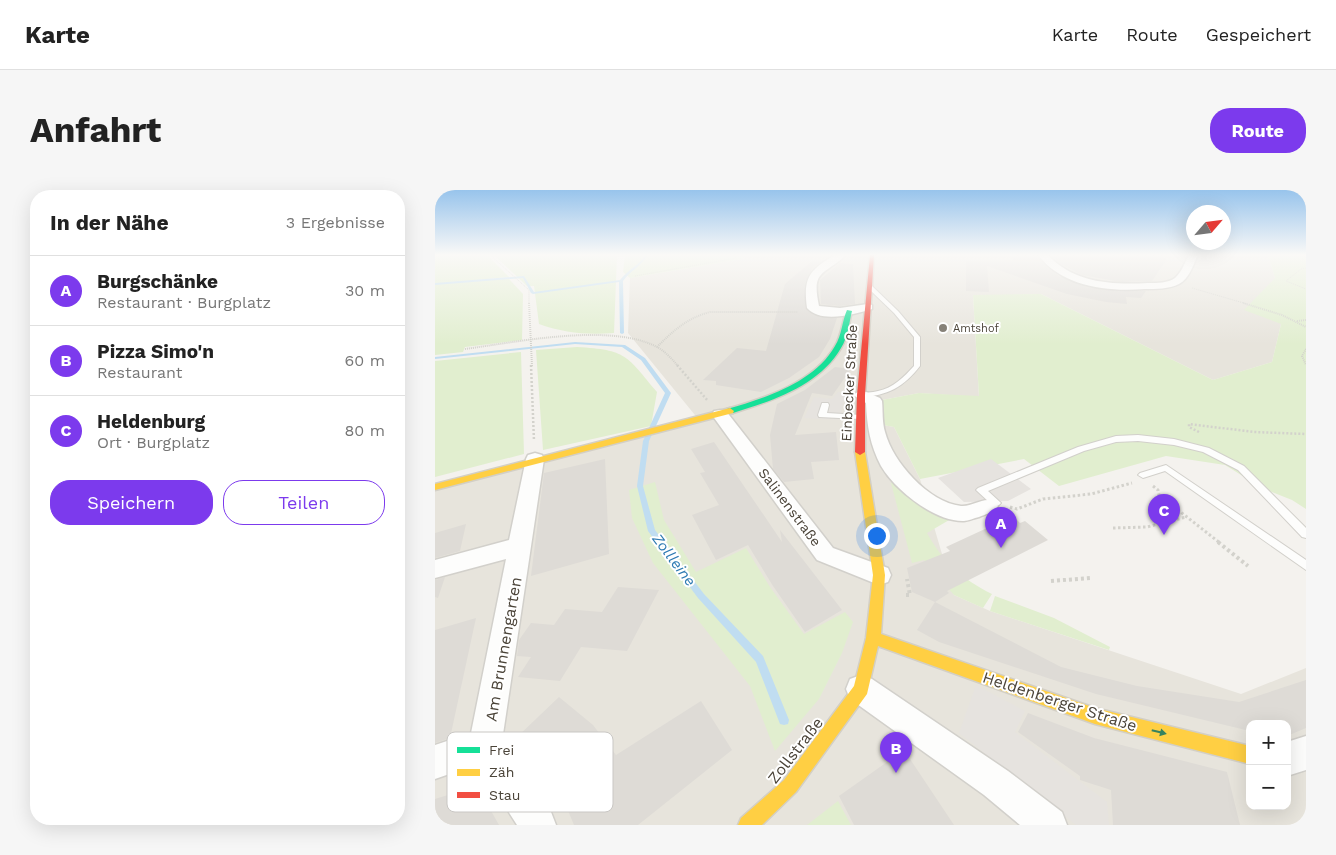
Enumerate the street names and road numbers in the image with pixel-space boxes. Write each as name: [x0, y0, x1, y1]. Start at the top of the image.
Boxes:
street label: Einbecker Straße: [838, 324, 860, 442]
street label: Salinenstraße: [755, 465, 825, 549]
street label: Am Brunnengarten: [481, 575, 526, 723]
street label: Heldenberger Straße: [980, 668, 1139, 735]
street label: Zollstraße: [764, 713, 827, 787]

